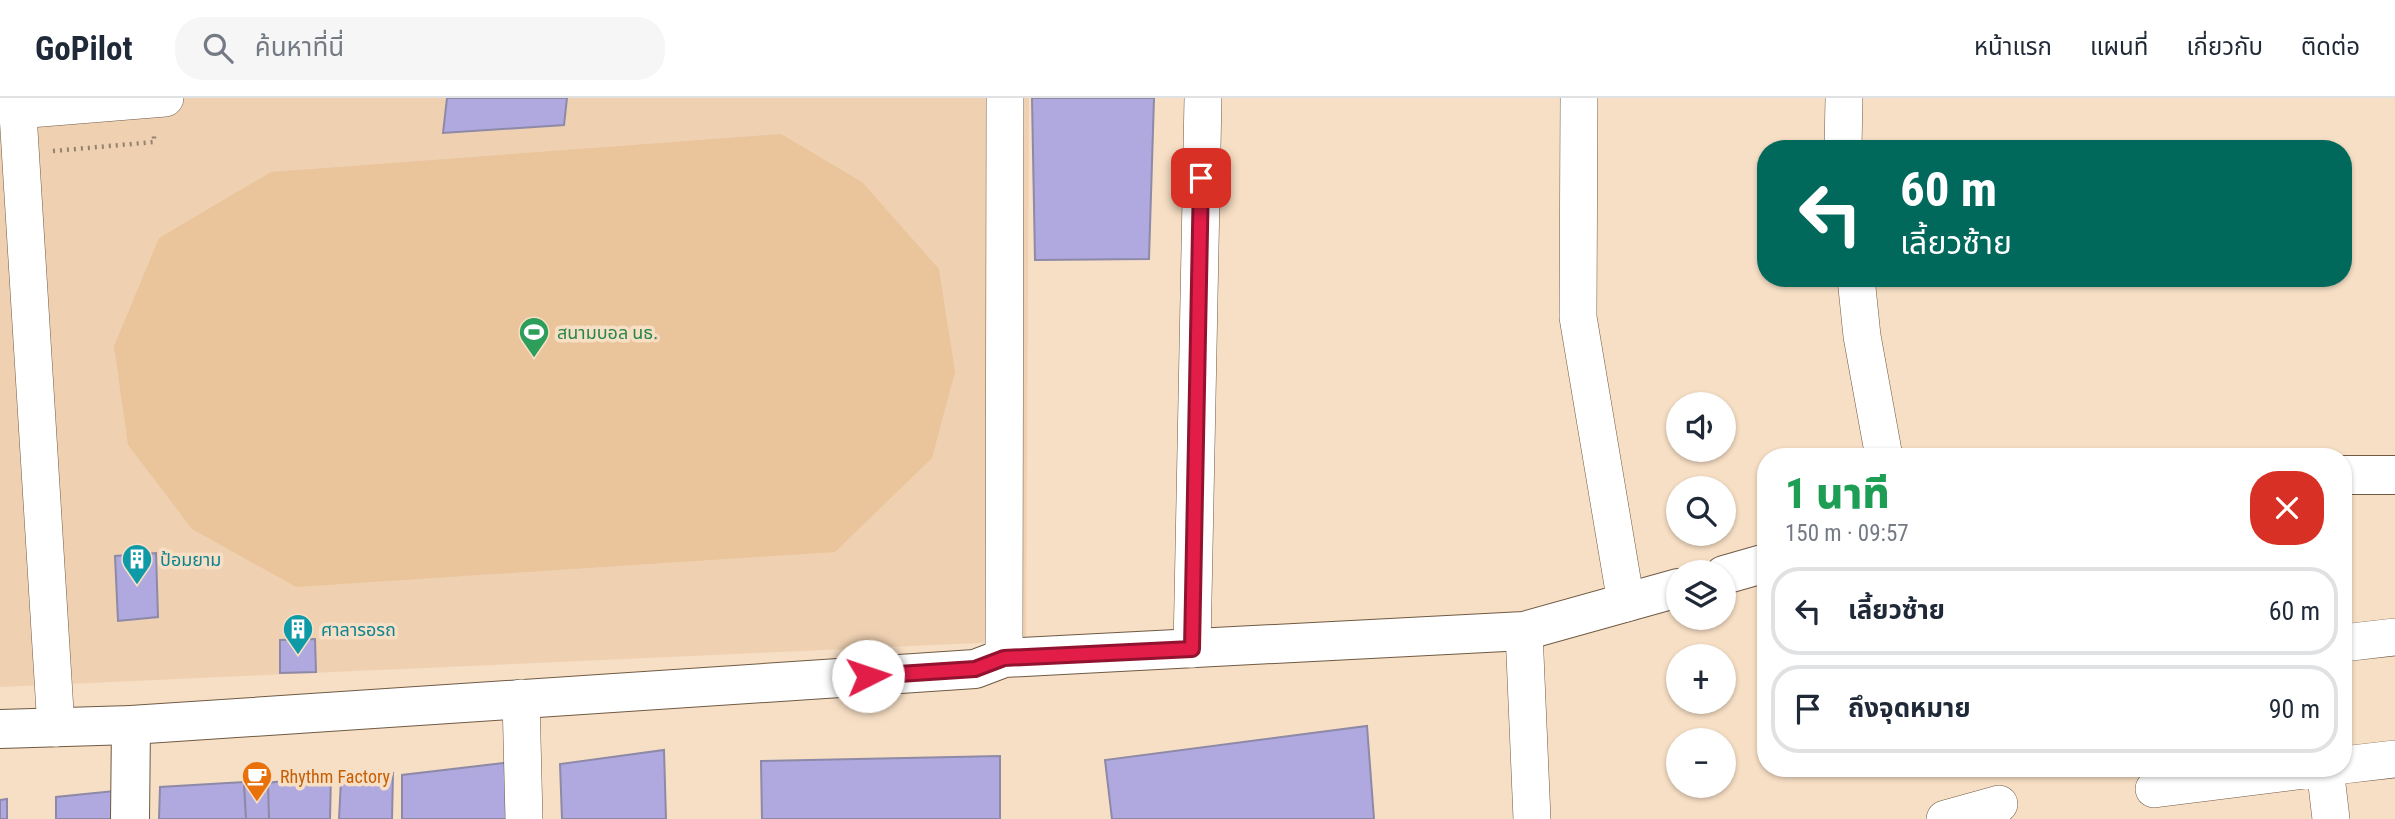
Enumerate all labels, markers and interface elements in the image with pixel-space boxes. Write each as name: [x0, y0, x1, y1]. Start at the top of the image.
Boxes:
search box: [175, 17, 665, 80]
text: GoPilot: [35, 29, 133, 68]
icon: search: [199, 29, 237, 67]
text: ค้นหาที่นี่: [255, 32, 344, 62]
text: หน้าแรก: [1974, 33, 2052, 61]
text: แผนที่: [2090, 33, 2148, 61]
text: เกี่ยวกับ: [2186, 33, 2263, 61]
text: ติดต่อ: [2301, 33, 2360, 61]
pin: [1171, 148, 1231, 208]
icon: arrive: [1182, 159, 1220, 197]
text: 60 m: [1900, 161, 1997, 218]
icon: left: [1785, 168, 1876, 259]
text: เลี้ยวซ้าย: [1900, 224, 2012, 262]
sports icon: สนามบอล นธ.: [517, 315, 551, 359]
place label: สนามบอล นธ.: [557, 322, 658, 343]
map controls: [1666, 392, 1736, 798]
button: sound: [1666, 392, 1736, 462]
text: 1 นาที: [1785, 469, 1890, 518]
button: close: [2250, 471, 2324, 545]
button: search: [1666, 476, 1736, 546]
text: 150 m · 09:57: [1785, 520, 1909, 547]
building icon: ป้อมยาม: [120, 542, 154, 586]
place label: ป้อมยาม: [160, 549, 221, 570]
button: layers: [1666, 560, 1736, 630]
icon: left: [1789, 592, 1827, 630]
text: เลี้ยวซ้าย: [1848, 595, 1945, 625]
text: 60 m: [2269, 596, 2320, 626]
building icon: ศาลารอรถ: [281, 612, 315, 656]
place label: ศาลารอรถ: [321, 619, 396, 640]
position arrow: [831, 639, 905, 713]
button: +: [1666, 644, 1736, 714]
icon: arrive: [1789, 690, 1827, 728]
text: ถึงจุดหมาย: [1848, 693, 1971, 723]
text: 90 m: [2269, 694, 2320, 724]
button: −: [1666, 728, 1736, 798]
cafe icon: Rhythm Factory: [240, 759, 274, 803]
place label: Rhythm Factory: [280, 766, 391, 787]

